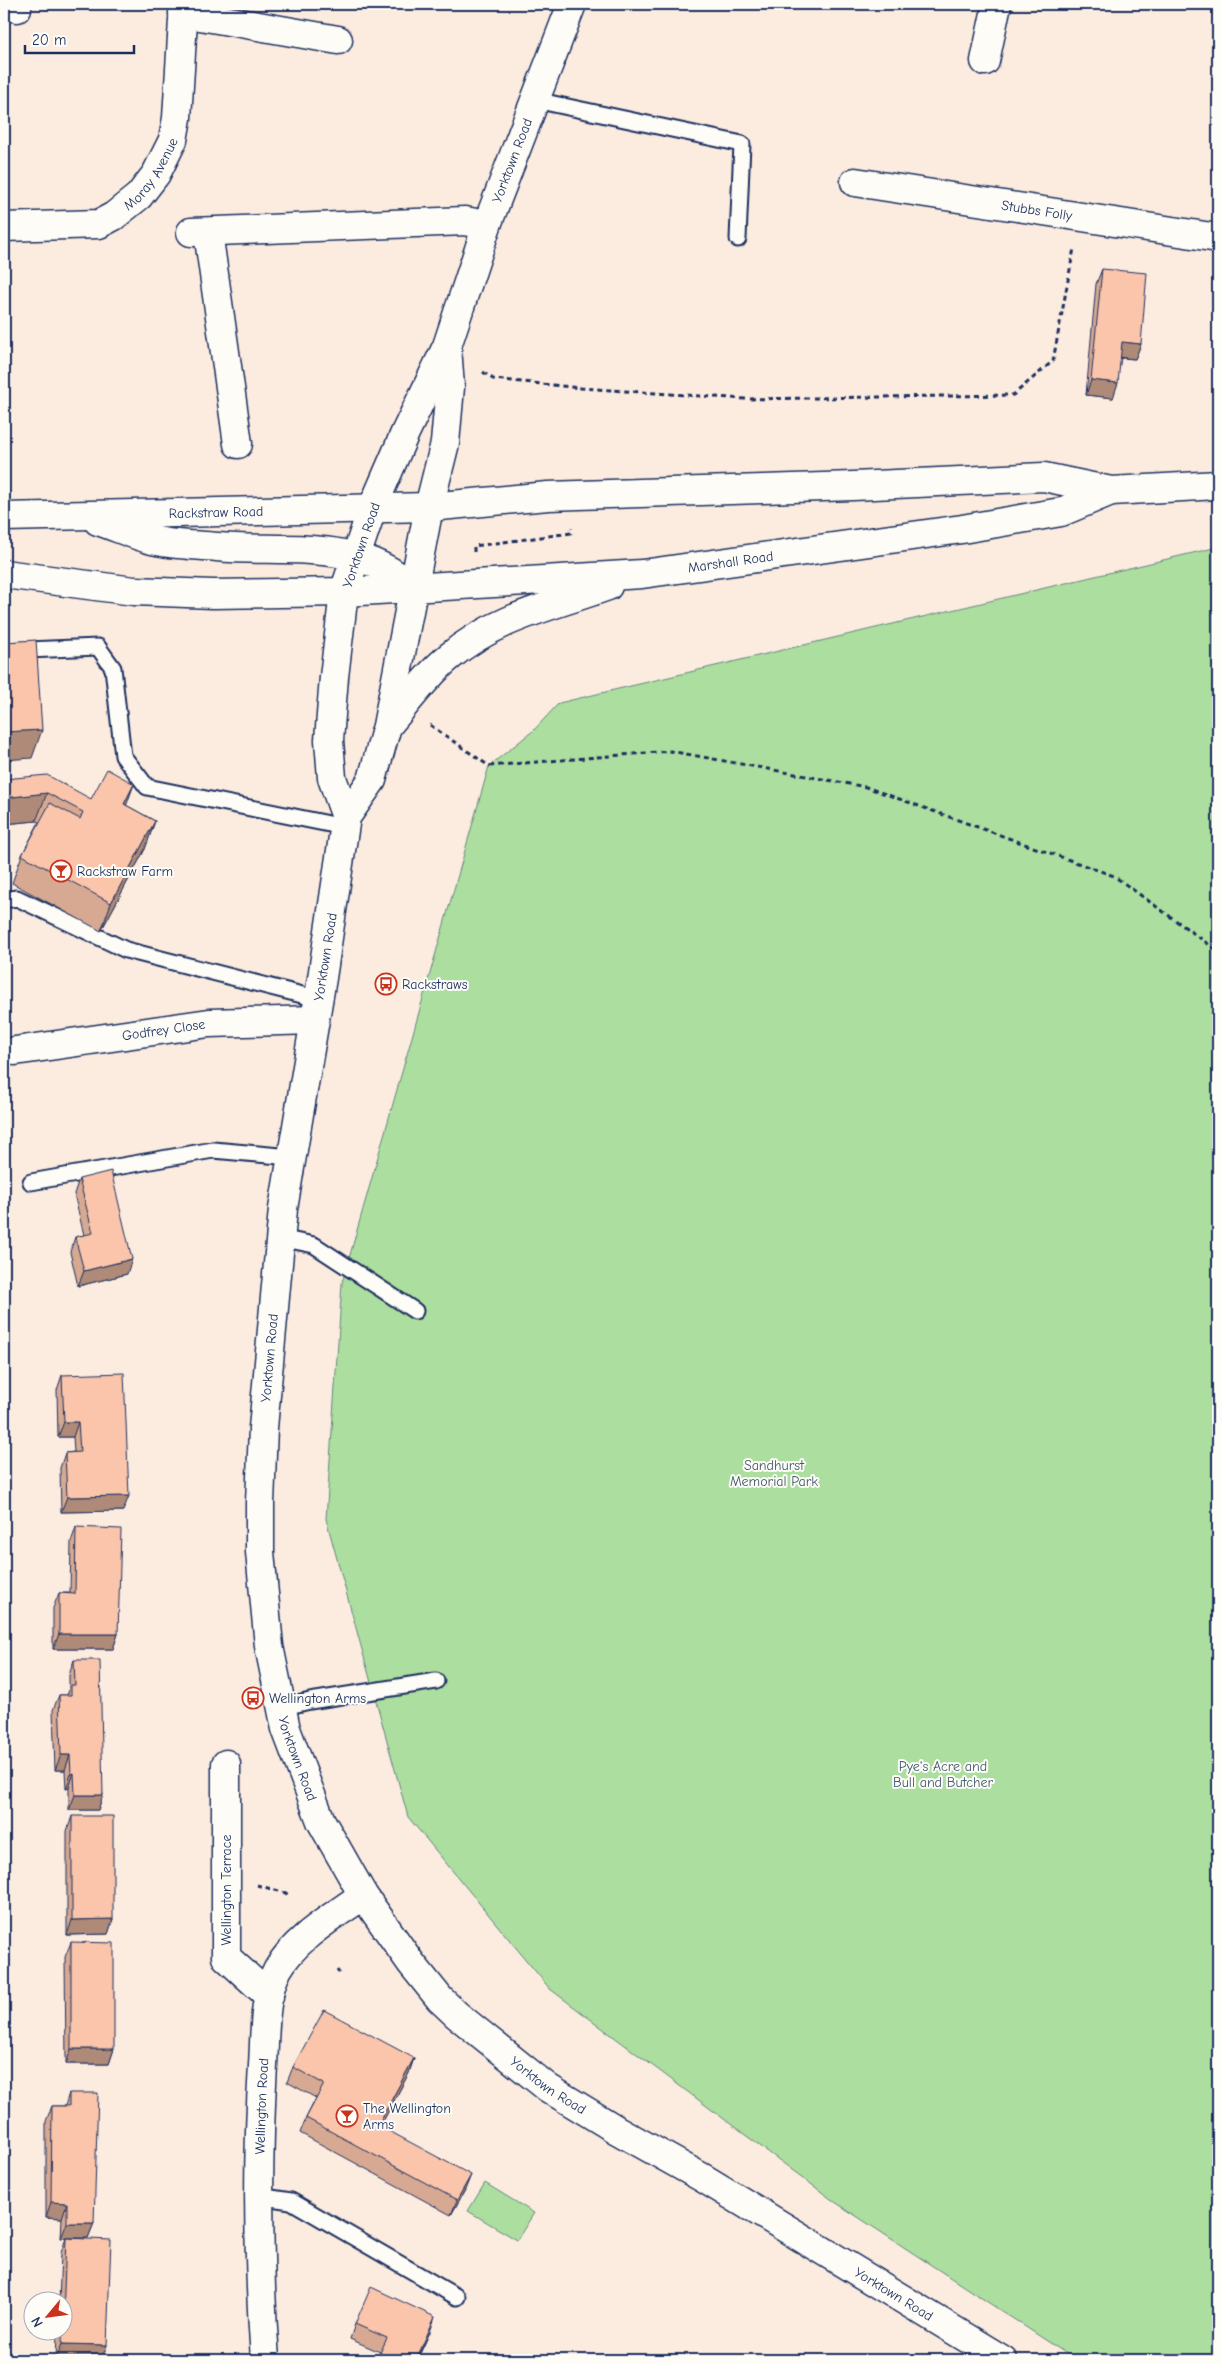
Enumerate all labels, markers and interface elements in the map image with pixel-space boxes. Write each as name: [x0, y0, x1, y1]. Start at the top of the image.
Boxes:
scale bar: [25, 22, 134, 54]
text: 20 m: [32, 31, 66, 49]
street label: Yorktown Road: [488, 116, 536, 205]
street label: Moray Avenue: [120, 135, 182, 214]
street label: Stubbs Folly: [1000, 197, 1074, 225]
street label: Yorktown Road: [339, 500, 384, 590]
street label: Rackstraw Road: [168, 503, 263, 522]
street label: Marshall Road: [687, 548, 774, 576]
bar icon: Rackstraw Farm: [49, 859, 73, 883]
place label: Rackstraw Farm: [77, 863, 173, 880]
street label: Yorktown Road: [310, 912, 341, 1002]
bus stop icon: Rackstraws: [374, 972, 398, 996]
place label: Rackstraws: [402, 976, 468, 993]
street label: Godfrey Close: [121, 1016, 206, 1044]
street label: Yorktown Road: [257, 1313, 282, 1403]
park label: Sandhurst Memorial Park: [730, 1457, 818, 1490]
bus stop icon: Wellington Arms: [241, 1686, 265, 1710]
place label: Wellington Arms: [269, 1690, 366, 1707]
street label: Yorktown Road: [275, 1715, 321, 1803]
park label: Pye's Acre and Bull and Butcher: [893, 1758, 993, 1791]
street label: Wellington Terrace: [218, 1834, 235, 1946]
street label: Yorktown Road: [506, 2053, 589, 2118]
street label: Wellington Road: [251, 2058, 272, 2155]
place label: The Wellington Arms: [363, 2100, 451, 2133]
bar icon: The Wellington Arms: [335, 2104, 359, 2128]
street label: Yorktown Road: [851, 2264, 936, 2325]
north arrow: [22, 2292, 72, 2342]
text: N: [27, 2314, 47, 2330]

